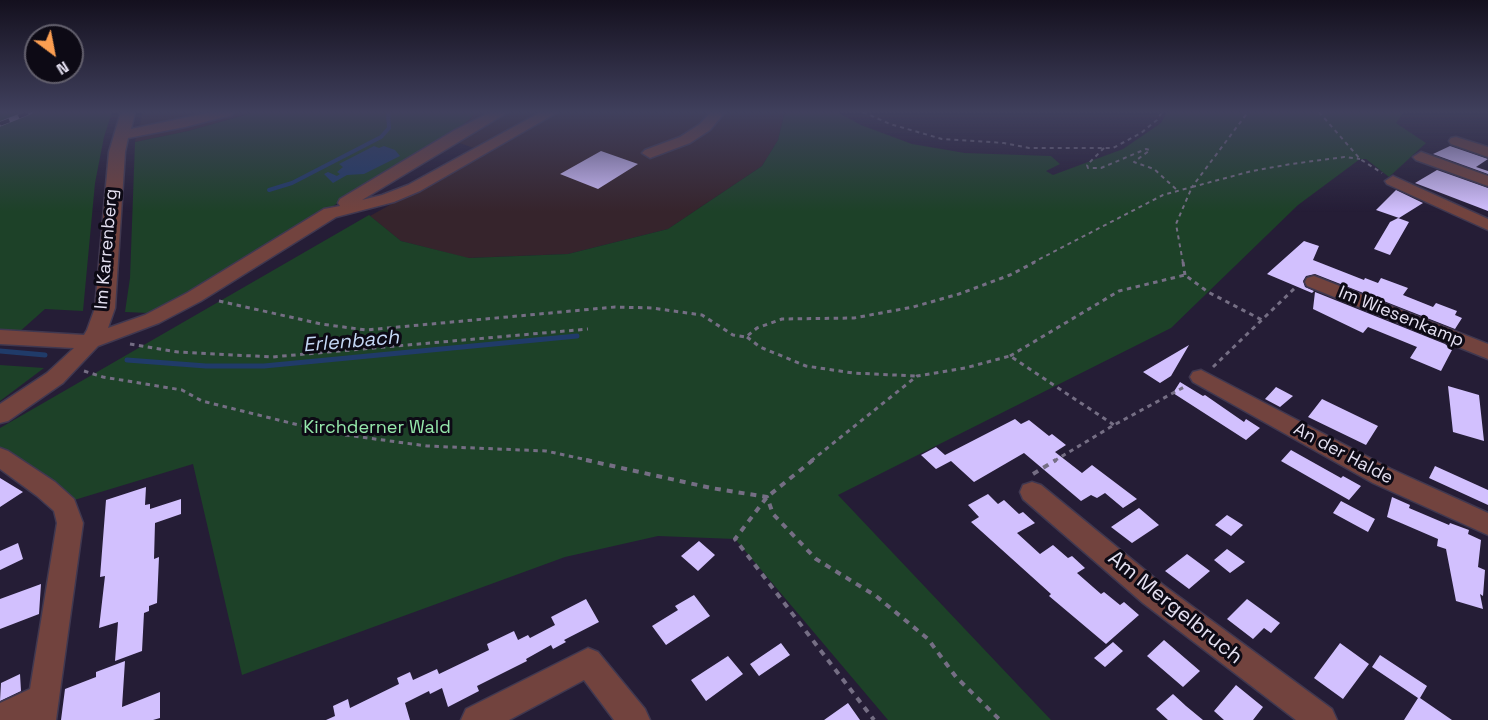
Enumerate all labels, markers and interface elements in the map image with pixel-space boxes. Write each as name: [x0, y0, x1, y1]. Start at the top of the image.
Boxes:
north arrow: [24, 24, 84, 84]
text: N: [53, 56, 73, 80]
street label: Im Karrenberg: [91, 188, 123, 310]
street label: Im Wiesenkamp: [1335, 282, 1467, 352]
water label: Erlenbach: [302, 326, 400, 358]
park label: Kirchderner Wald: [303, 417, 451, 439]
street label: An der Halde: [1290, 419, 1396, 489]
street label: Am Mergelbruch: [1103, 546, 1247, 670]

